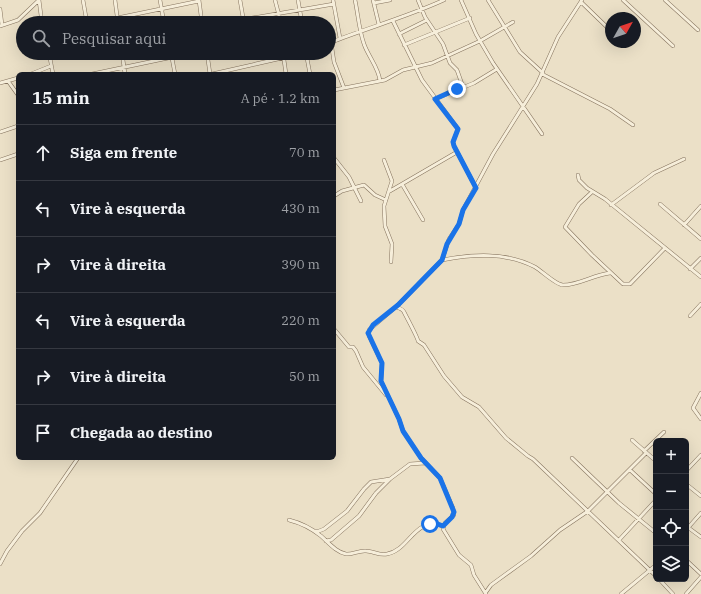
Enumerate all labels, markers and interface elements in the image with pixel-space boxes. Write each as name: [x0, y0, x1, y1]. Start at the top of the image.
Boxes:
north arrow: [605, 12, 641, 48]
search box: [16, 16, 336, 60]
icon: search: [30, 27, 52, 49]
text: Pesquisar aqui: [62, 29, 166, 48]
route end: [448, 80, 466, 98]
text: 15 min: [32, 87, 90, 109]
text: A pé · 1.2 km: [241, 90, 320, 107]
icon: ahead: [32, 142, 54, 164]
text: Siga em frente: [70, 143, 177, 162]
text: 70 m: [289, 144, 320, 161]
icon: left: [32, 198, 54, 220]
text: Vire à esquerda: [70, 199, 186, 218]
text: 430 m: [281, 200, 320, 217]
icon: right: [32, 254, 54, 276]
text: Vire à direita: [70, 255, 166, 274]
text: 390 m: [281, 256, 320, 273]
icon: left: [32, 310, 54, 332]
text: Vire à esquerda: [70, 311, 186, 330]
text: 220 m: [281, 312, 320, 329]
icon: right: [32, 366, 54, 388]
text: Vire à direita: [70, 367, 166, 386]
text: 50 m: [289, 368, 320, 385]
icon: arrive: [32, 422, 54, 444]
text: Chegada ao destino: [70, 423, 213, 442]
map controls: [653, 438, 689, 582]
button: +: [653, 438, 689, 474]
button: −: [653, 474, 689, 510]
button: locate: [653, 510, 689, 546]
route start: [421, 515, 439, 533]
button: layers: [653, 546, 689, 582]

